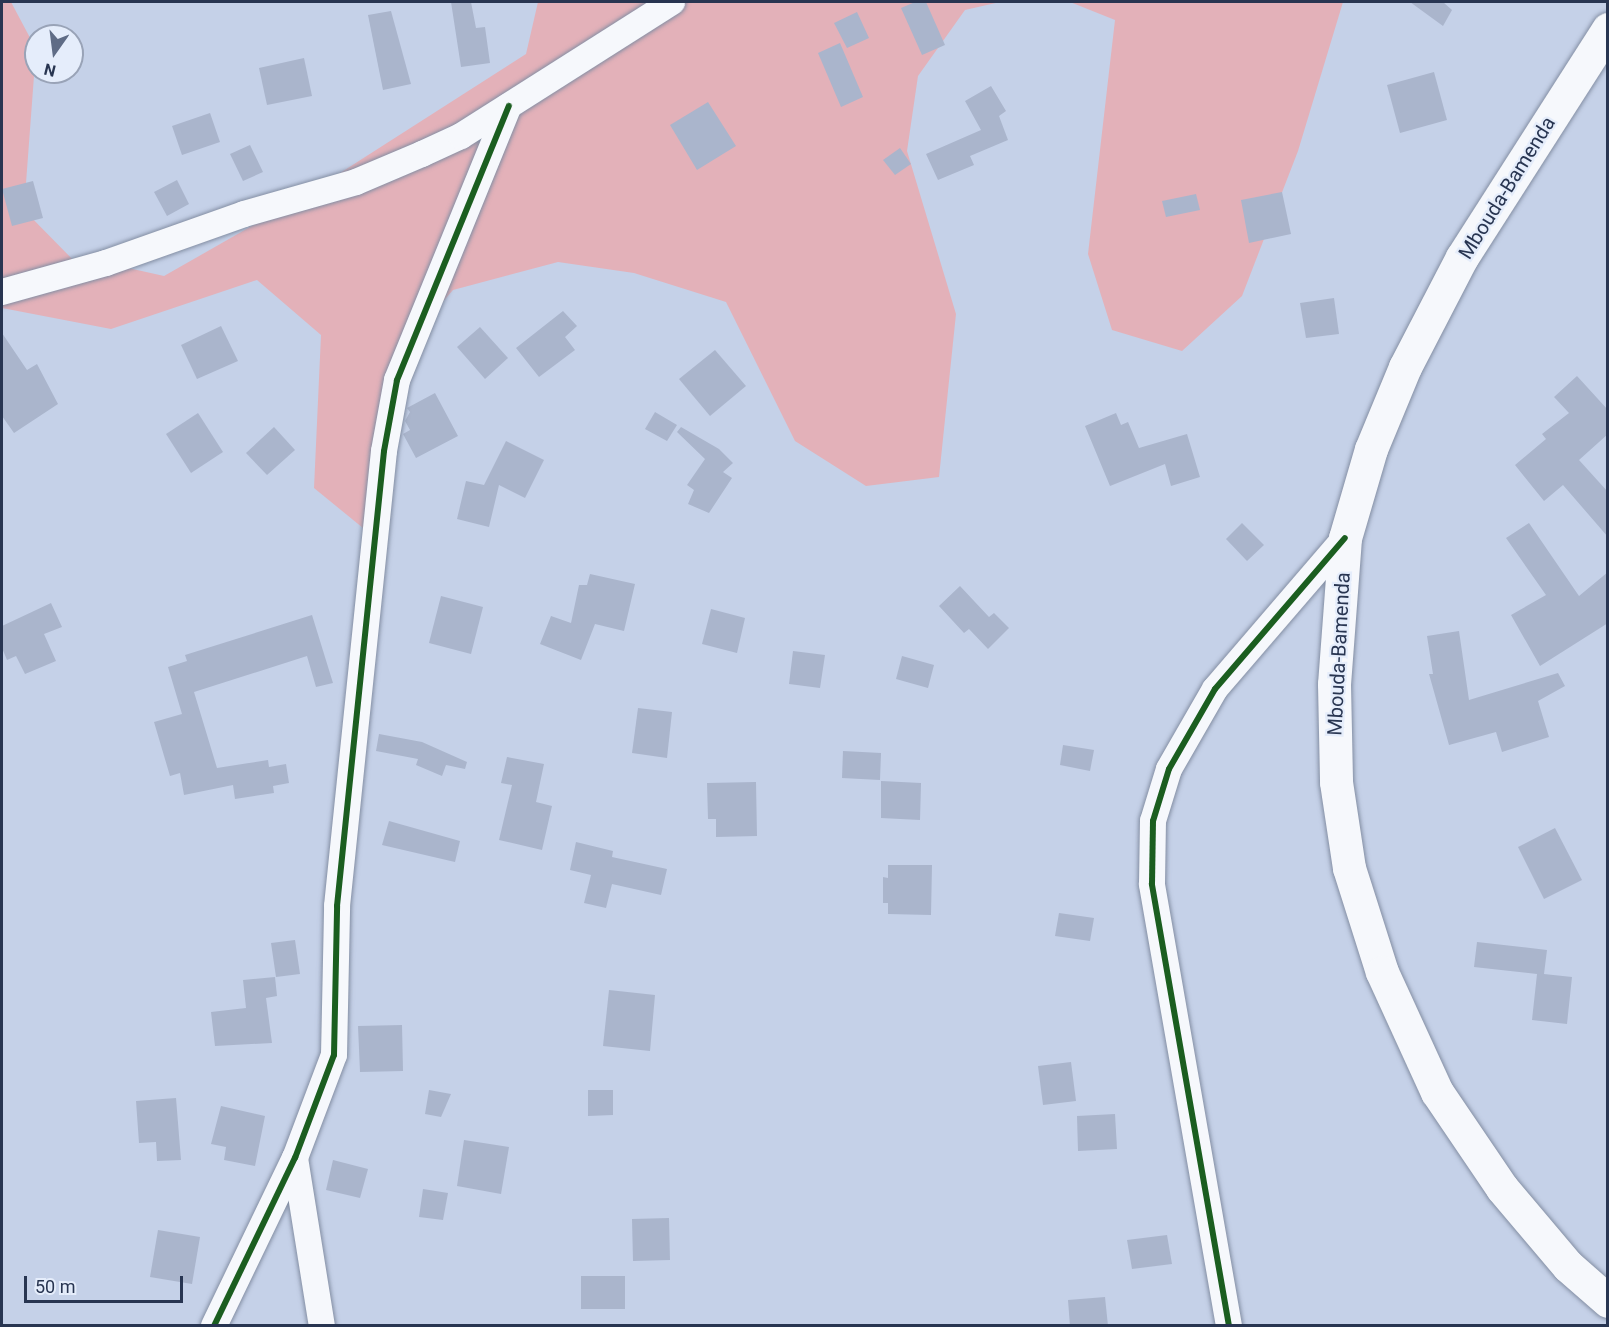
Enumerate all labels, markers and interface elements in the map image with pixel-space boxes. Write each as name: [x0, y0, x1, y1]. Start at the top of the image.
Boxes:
north arrow: [24, 24, 84, 84]
text: N: [42, 59, 58, 81]
street label: Mbouda-Bamenda: [1454, 112, 1560, 264]
street label: Mbouda-Bamenda: [1323, 572, 1355, 736]
scale bar: [27, 1264, 186, 1302]
text: 50 m: [35, 1276, 75, 1297]

